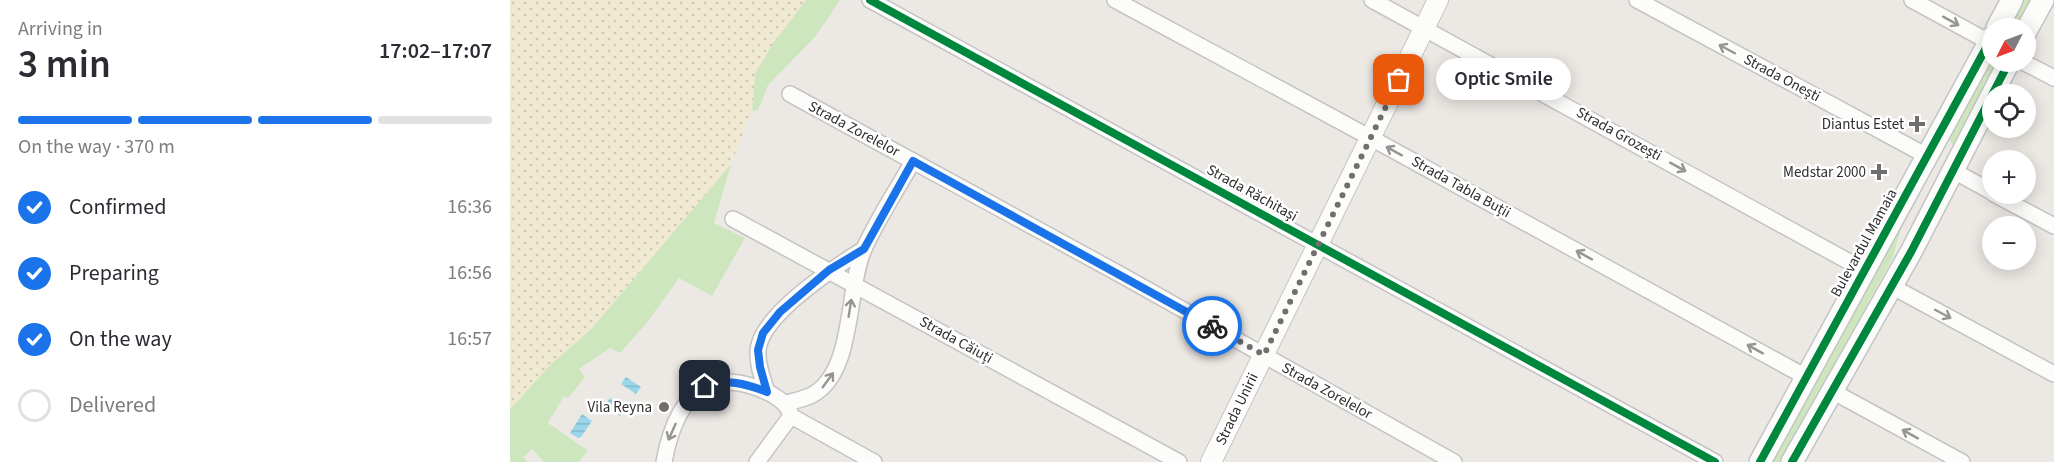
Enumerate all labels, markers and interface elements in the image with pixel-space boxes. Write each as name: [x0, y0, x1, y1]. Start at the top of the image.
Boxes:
text: Arriving in: [18, 15, 103, 43]
one-way arrow: [1942, 15, 1959, 27]
north arrow: [1982, 18, 2036, 72]
map controls: [1982, 18, 2036, 270]
text: 17:02–17:07: [379, 35, 492, 67]
text: 3 min: [18, 37, 111, 93]
one-way arrow: [1719, 43, 1737, 54]
street label: Strada Onești: [1740, 49, 1824, 107]
pin: [1373, 54, 1424, 105]
callout: Optic Smile: [1435, 59, 1570, 101]
icon: bag: [1382, 63, 1415, 96]
text: Optic Smile: [1454, 65, 1553, 93]
button: locate: [1982, 84, 2036, 138]
street label: Strada Zorelelor: [805, 96, 904, 162]
street label: Strada Grozești: [1572, 102, 1666, 166]
place label: Diantus Estet: [1822, 114, 1904, 135]
marker: Diantus Estet: [1908, 115, 1926, 133]
text: On the way · 370 m: [18, 133, 175, 161]
one-way arrow: [1386, 145, 1404, 156]
button: +: [1982, 150, 2036, 204]
street label: Strada Tabla Buții: [1408, 151, 1514, 223]
street label: Strada Răchitași: [1203, 159, 1301, 227]
one-way arrow: [1669, 162, 1687, 173]
place label: Medstar 2000: [1783, 162, 1866, 183]
marker: Medstar 2000: [1870, 163, 1888, 181]
street label: Bulevardul Mamaia: [1826, 185, 1902, 301]
icon: check: [18, 191, 51, 224]
text: Confirmed: [69, 191, 166, 223]
text: 16:36: [447, 193, 492, 221]
button: −: [1982, 216, 2036, 270]
one-way arrow: [1576, 249, 1593, 261]
icon: check: [18, 257, 51, 290]
text: Preparing: [69, 257, 159, 289]
text: 16:56: [447, 259, 492, 287]
courier: [1182, 296, 1242, 356]
one-way arrow: [844, 299, 855, 319]
one-way arrow: [1934, 308, 1951, 320]
icon: bike: [1196, 310, 1229, 343]
street label: Strada Căiuți: [916, 311, 996, 369]
icon: check: [18, 323, 51, 356]
text: On the way: [69, 323, 172, 355]
text: 16:57: [447, 325, 492, 353]
one-way arrow: [1746, 343, 1764, 354]
street label: Strada Zorelelor: [1278, 357, 1377, 425]
pin: [679, 360, 730, 411]
icon: home: [688, 369, 721, 402]
street label: Strada Unirii: [1210, 369, 1264, 449]
one-way arrow: [822, 372, 834, 388]
text: Delivered: [69, 389, 156, 421]
place label: Vila Reyna: [588, 397, 652, 418]
marker: Vila Reyna: [657, 400, 671, 414]
one-way arrow: [666, 422, 677, 440]
one-way arrow: [1902, 428, 1919, 440]

